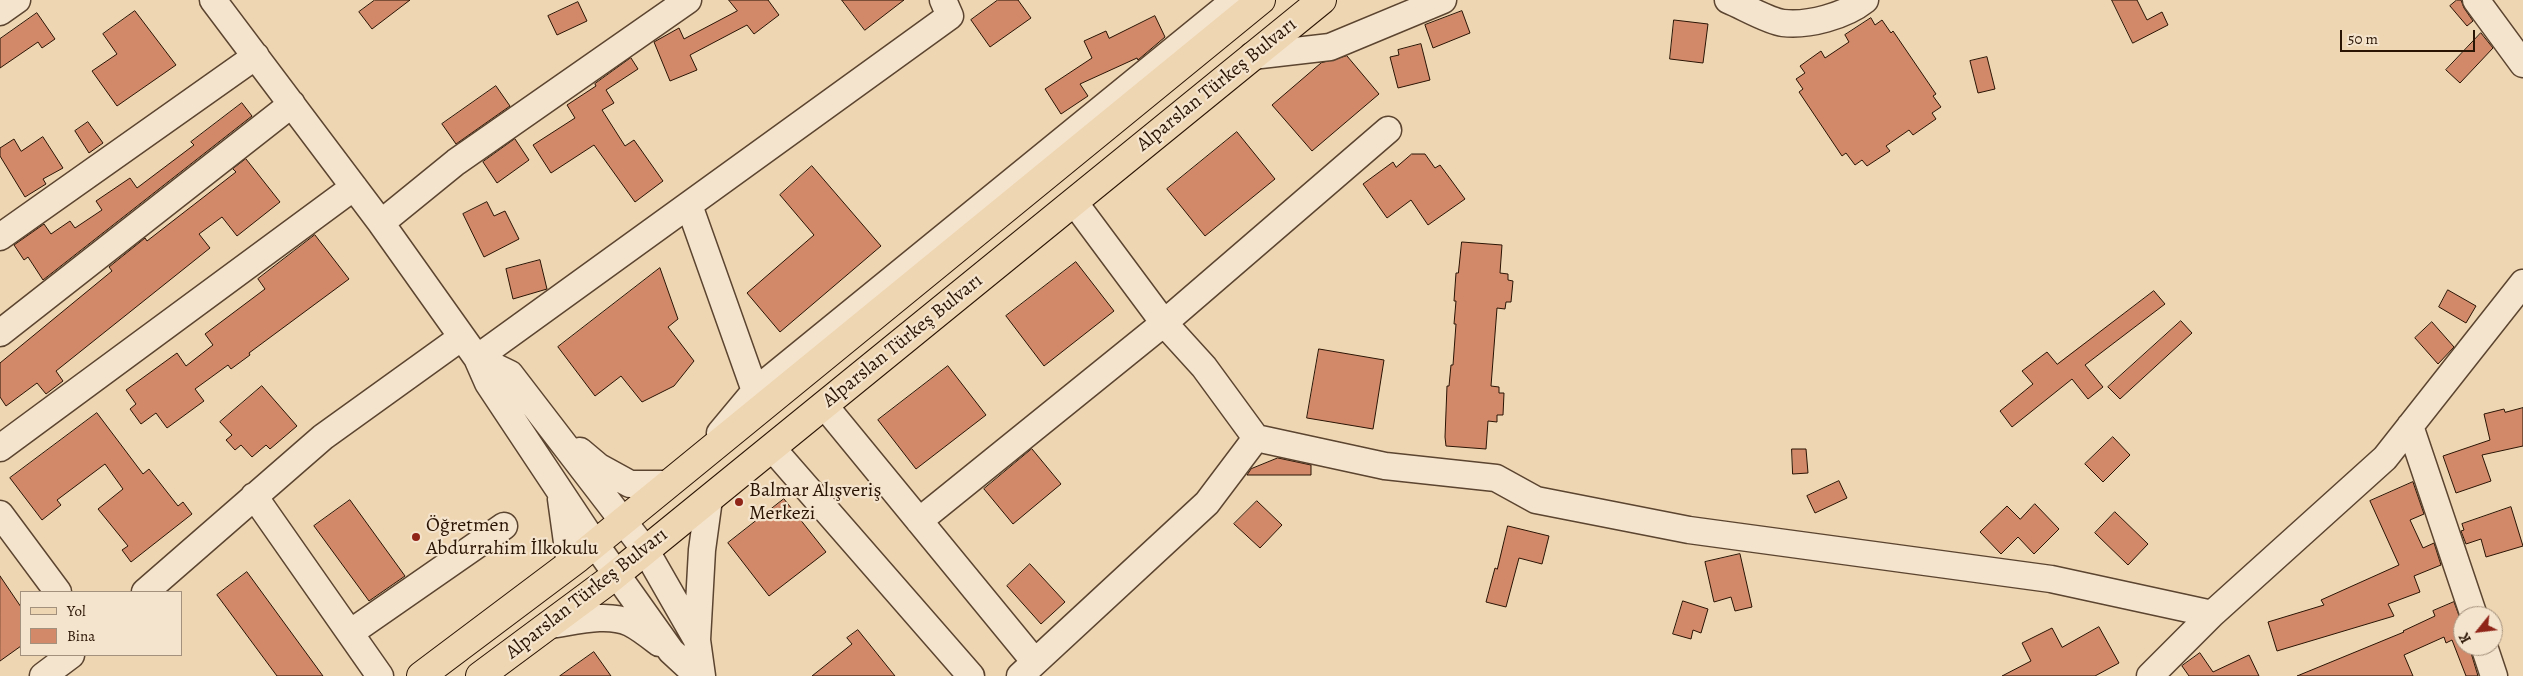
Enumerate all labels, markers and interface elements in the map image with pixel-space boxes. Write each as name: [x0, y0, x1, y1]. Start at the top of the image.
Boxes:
street label: Alparslan Türkeş Bulvarı: [1132, 13, 1302, 157]
scale bar: [2343, 20, 2478, 52]
text: 50 m: [2348, 29, 2378, 49]
street label: Alparslan Türkeş Bulvarı: [818, 269, 988, 413]
place label: Balmar Alışveriş Merkezi: [749, 479, 881, 526]
marker: Balmar Alışveriş Merkezi: [733, 496, 745, 508]
place label: Öğretmen Abdurrahim İlkokulu: [426, 514, 598, 561]
street label: Alparslan Türkeş Bulvarı: [501, 523, 673, 665]
marker: Öğretmen Abdurrahim İlkokulu: [410, 531, 422, 543]
legend: [20, 591, 182, 656]
text: Yol: [67, 601, 86, 621]
north arrow: [2453, 606, 2503, 656]
text: Bina: [67, 626, 95, 646]
text: K: [2455, 629, 2476, 647]

